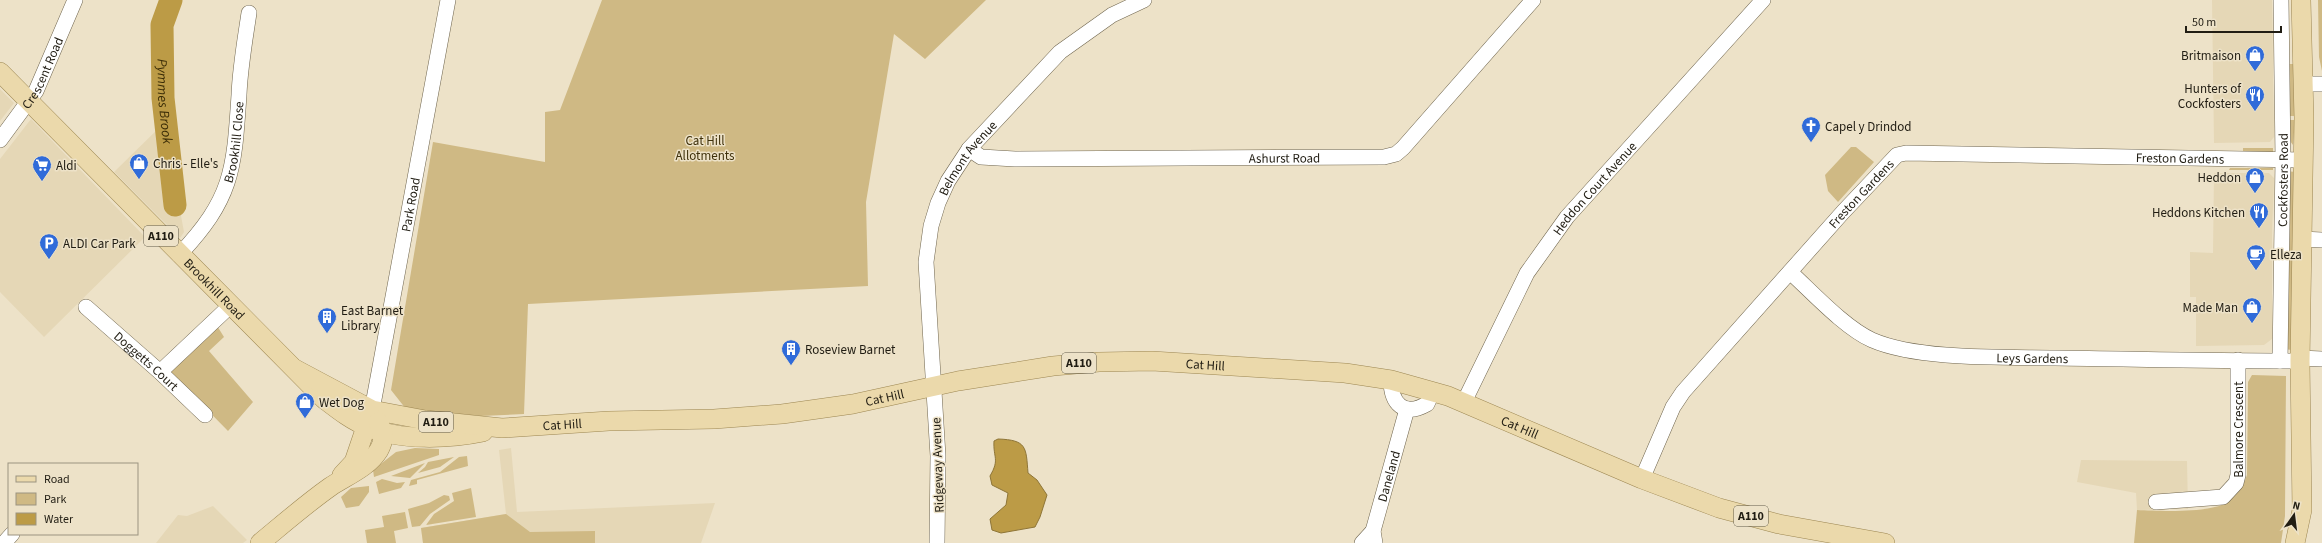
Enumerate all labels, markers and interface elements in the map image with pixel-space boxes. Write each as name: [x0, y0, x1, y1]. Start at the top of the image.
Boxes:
scale bar: [2186, 8, 2281, 34]
text: 50 m: [2192, 14, 2216, 31]
street label: Crescent Road: [18, 34, 68, 113]
shop icon: Britmaison: [2244, 44, 2266, 72]
place label: Britmaison: [2181, 47, 2241, 65]
water label: Pymmes Brook: [151, 59, 177, 145]
place label: Hunters of Cockfosters: [2178, 80, 2242, 113]
restaurant icon: Hunters of Cockfosters: [2244, 84, 2266, 112]
street label: Brookhill Close: [220, 101, 249, 185]
church icon: Capel y Drindod: [1800, 115, 1822, 143]
street label: Belmont Avenue: [935, 117, 1001, 199]
place label: Capel y Drindod: [1825, 118, 1912, 136]
park label: Cat Hill Allotments: [676, 132, 735, 165]
street label: Cockfosters Road: [2274, 133, 2293, 227]
street label: Heddon Court Avenue: [1549, 138, 1641, 239]
street label: Ashurst Road: [1249, 149, 1320, 168]
street label: Freston Gardens: [2136, 149, 2225, 169]
shop icon: Chris - Elle's: [128, 152, 150, 180]
supermarket icon: Aldi: [31, 154, 53, 182]
place label: Chris - Elle's: [153, 155, 219, 173]
street label: Freston Gardens: [1825, 155, 1899, 232]
place label: Aldi: [56, 157, 77, 175]
shop icon: Heddon: [2244, 166, 2266, 194]
place label: Heddon: [2197, 169, 2241, 187]
street label: Park Road: [397, 176, 425, 233]
restaurant icon: Heddons Kitchen: [2248, 201, 2270, 229]
place label: Heddons Kitchen: [2152, 204, 2245, 222]
road number: A110: [144, 226, 178, 246]
parking icon: ALDI Car Park: [38, 232, 60, 260]
place label: ALDI Car Park: [63, 235, 136, 253]
cafe icon: Elleza: [2245, 243, 2267, 271]
place label: Elleza: [2270, 246, 2302, 264]
street label: Brookhill Road: [179, 255, 249, 324]
shop icon: Made Man: [2241, 296, 2263, 324]
place label: Made Man: [2183, 299, 2238, 317]
place label: East Barnet Library: [341, 302, 404, 335]
building icon: East Barnet Library: [316, 306, 338, 334]
street label: Doggetts Court: [110, 328, 183, 396]
building icon: Roseview Barnet: [780, 338, 802, 366]
place label: Roseview Barnet: [805, 341, 896, 359]
street label: Leys Gardens: [1996, 349, 2069, 368]
road number: A110: [1062, 353, 1096, 373]
street label: Cat Hill: [1185, 355, 1225, 376]
street label: Balmore Crescent: [2230, 381, 2248, 478]
street label: Cat Hill: [864, 385, 906, 411]
shop icon: Wet Dog: [294, 391, 316, 419]
place label: Wet Dog: [319, 394, 365, 412]
road number: A110: [419, 412, 453, 432]
street label: Cat Hill: [1498, 412, 1541, 444]
street label: Cat Hill: [542, 415, 582, 435]
street label: Ridgeway Avenue: [927, 417, 949, 513]
street label: Daneland: [1374, 449, 1405, 504]
legend: [8, 463, 138, 535]
text: Road: [44, 471, 70, 488]
text: Park: [44, 491, 66, 508]
north arrow: [2274, 495, 2314, 535]
text: N: [2291, 498, 2302, 514]
road number: A110: [1734, 506, 1768, 526]
text: Water: [44, 511, 74, 528]

